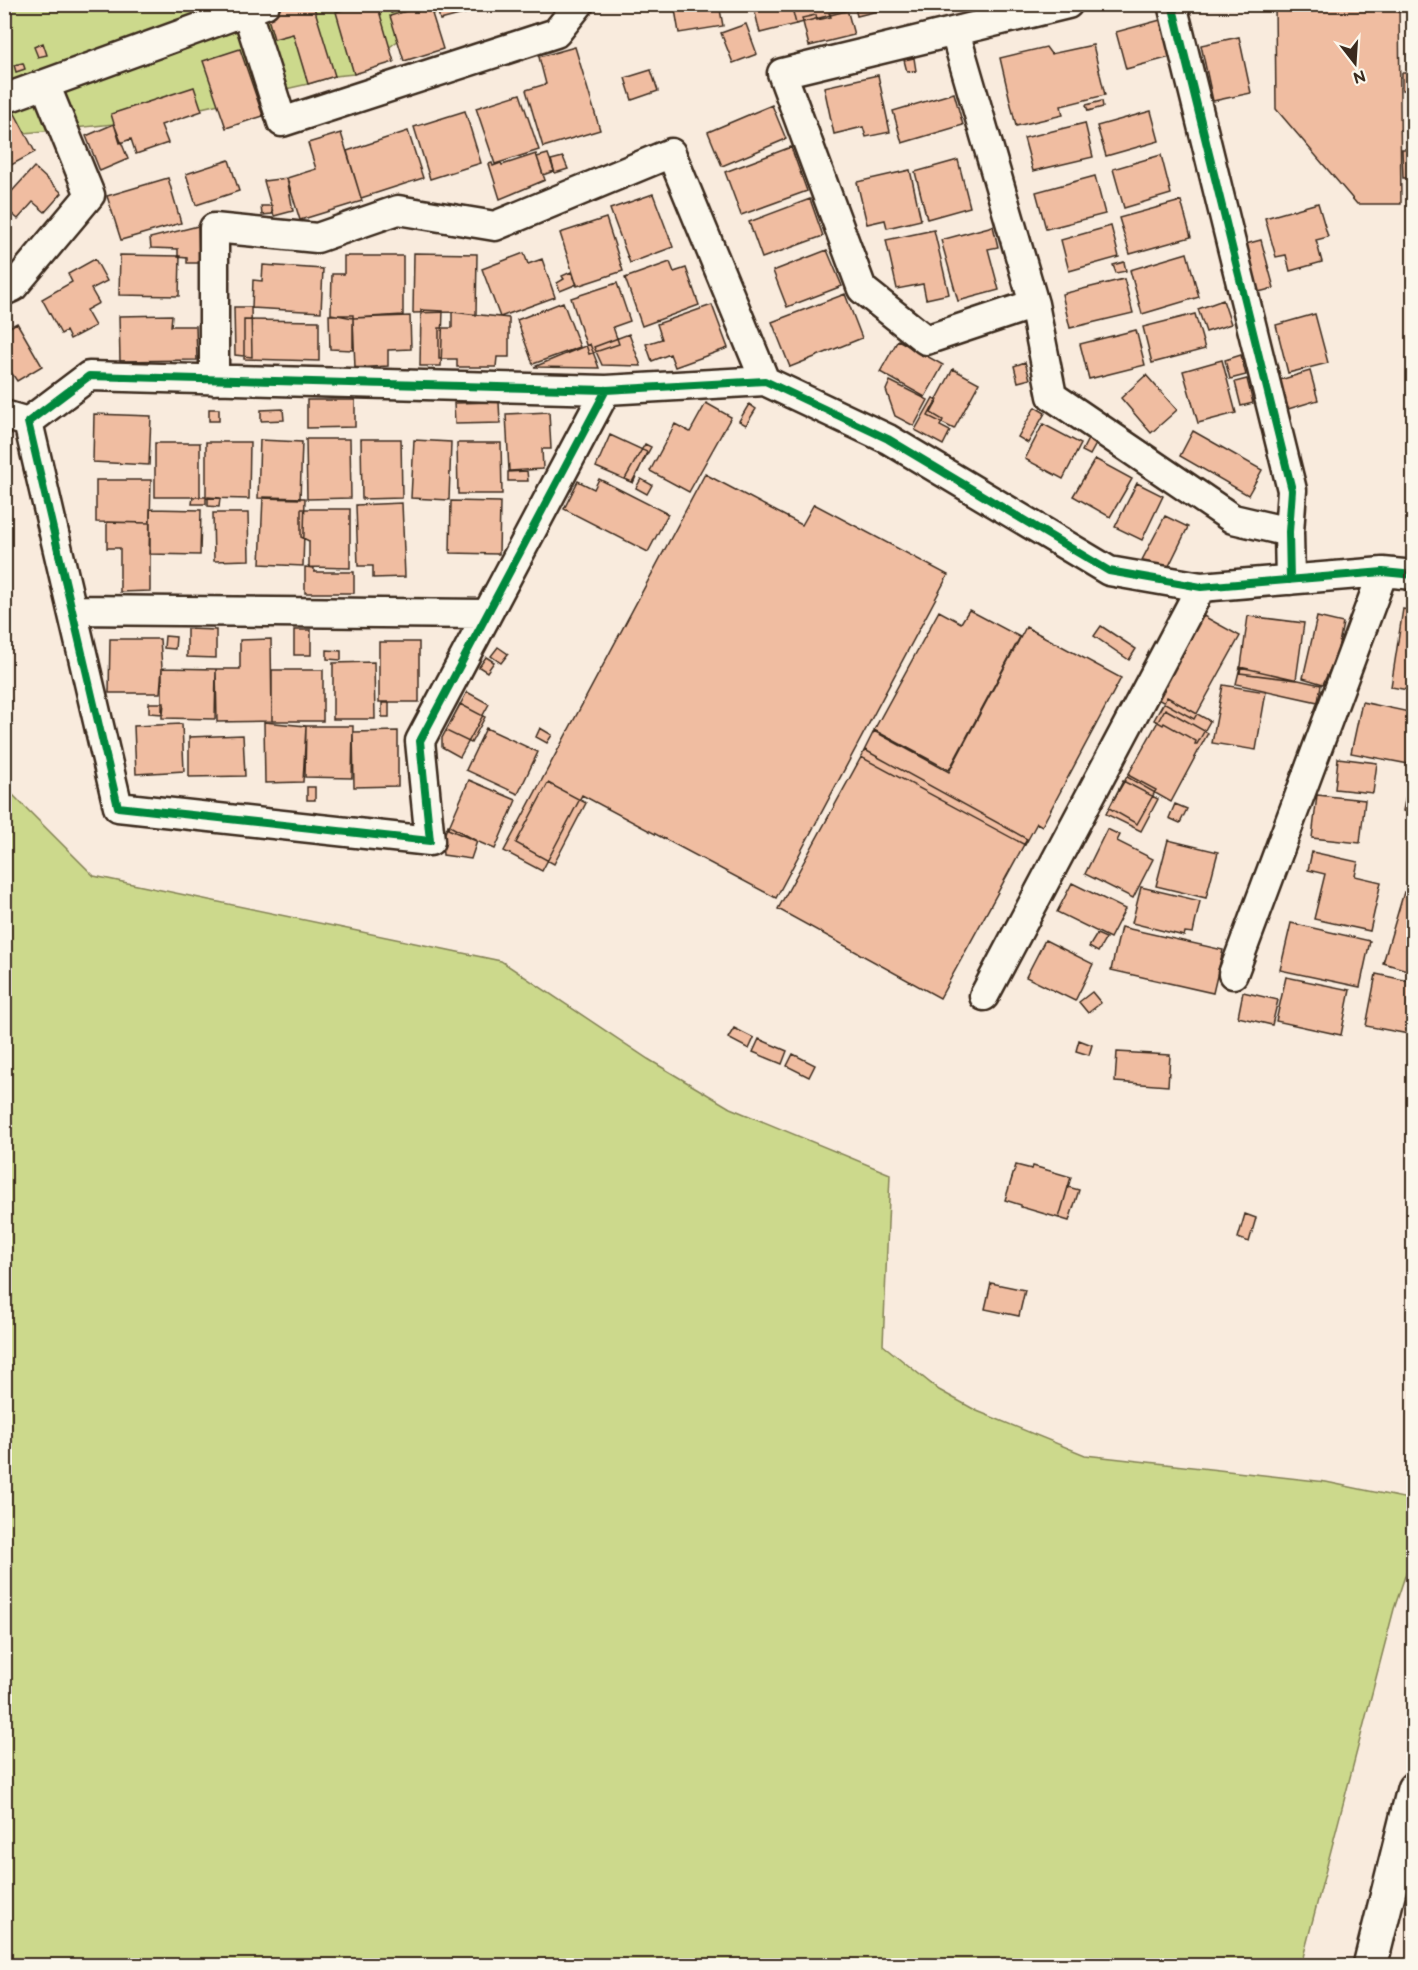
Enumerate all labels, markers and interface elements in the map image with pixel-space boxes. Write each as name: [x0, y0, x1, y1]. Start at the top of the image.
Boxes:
north arrow: [1325, 33, 1385, 93]
text: N: [1350, 65, 1367, 87]

